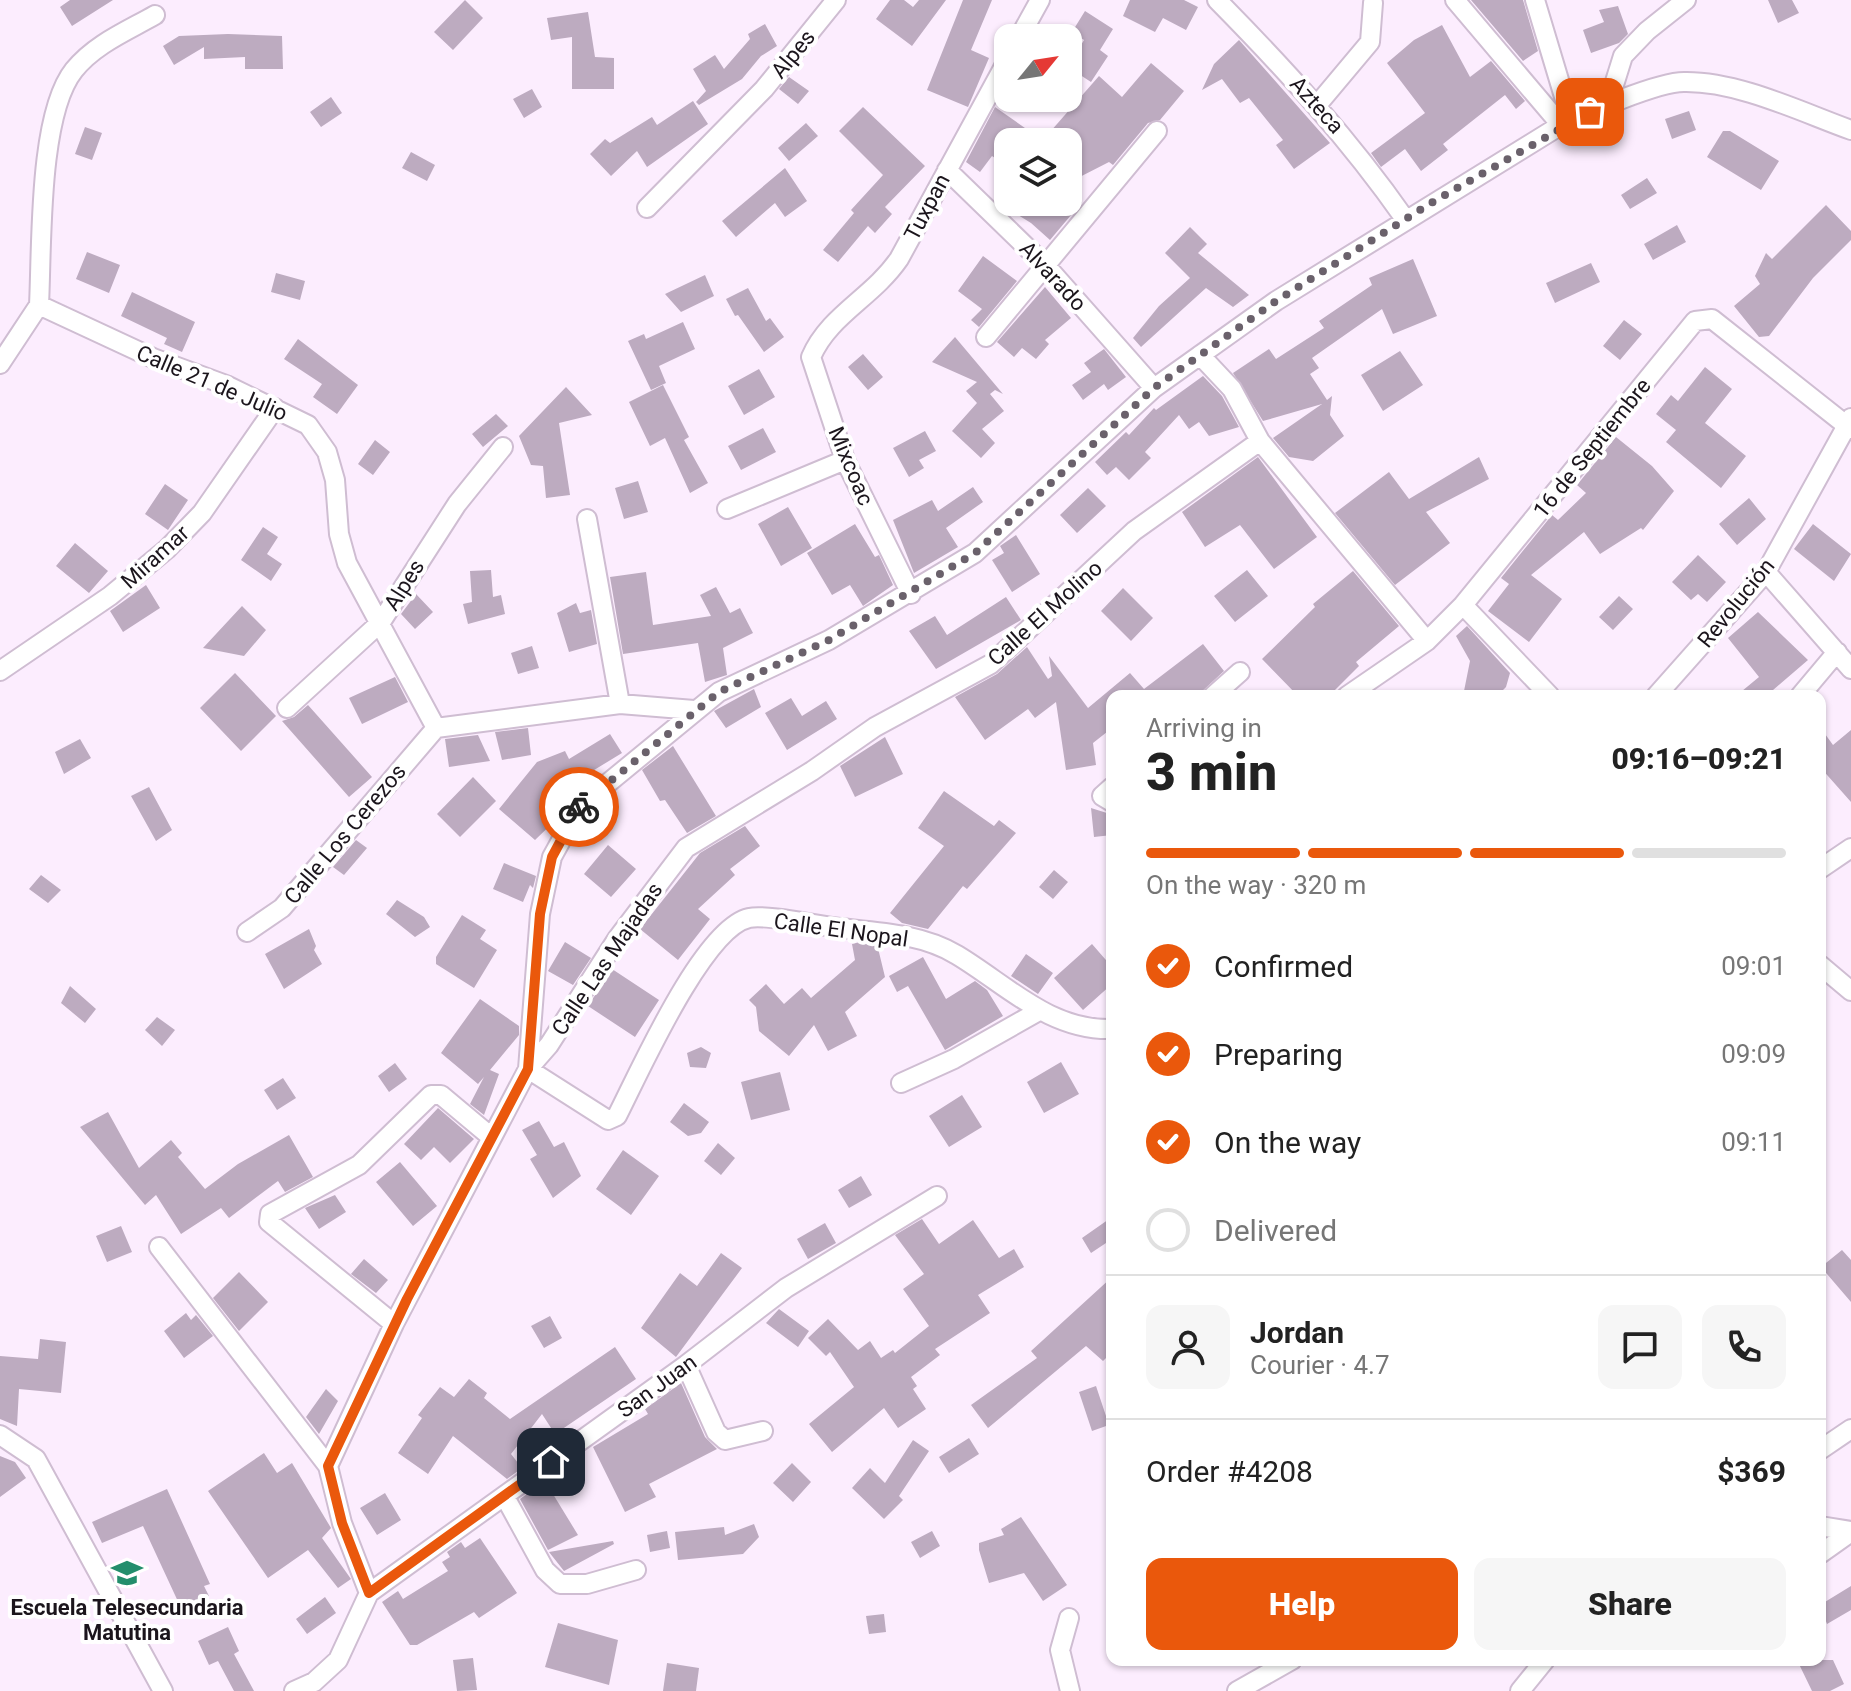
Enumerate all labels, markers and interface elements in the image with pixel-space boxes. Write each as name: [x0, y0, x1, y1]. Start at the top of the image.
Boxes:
north arrow: [994, 24, 1082, 112]
map controls: [994, 24, 1082, 216]
street label: Alpes: [766, 25, 820, 83]
street label: Azteca: [1285, 71, 1349, 139]
pin: [1556, 78, 1624, 146]
icon: bag: [1568, 90, 1612, 134]
button: layers: [994, 128, 1082, 216]
street label: Tuxpan: [899, 170, 955, 244]
street label: Alvarado: [1014, 236, 1092, 316]
street label: Calle 21 de Julio: [133, 340, 291, 426]
street label: 16 de Septiembre: [1528, 373, 1656, 523]
street label: Mixcoac: [823, 423, 879, 509]
street label: Miramar: [116, 520, 194, 594]
street label: Revolución: [1693, 553, 1779, 653]
street label: Alpes: [379, 555, 429, 615]
street label: Calle El Molino: [983, 555, 1107, 671]
text: Arriving in: [1146, 713, 1262, 743]
text: 09:16–09:21: [1611, 741, 1786, 776]
text: 3 min: [1146, 742, 1277, 803]
street label: Calle Los Cerezos: [279, 759, 411, 909]
courier: [539, 767, 619, 847]
icon: bike: [557, 785, 601, 829]
text: On the way · 320 m: [1146, 870, 1366, 900]
street label: Calle Las Majadas: [547, 878, 667, 1040]
street label: Calle El Nopal: [772, 908, 910, 952]
icon: check: [1146, 944, 1190, 988]
text: Confirmed: [1214, 949, 1353, 984]
text: 09:01: [1721, 951, 1786, 981]
icon: check: [1146, 1032, 1190, 1076]
text: Preparing: [1214, 1037, 1343, 1072]
text: 09:09: [1721, 1039, 1786, 1069]
icon: check: [1146, 1120, 1190, 1164]
text: On the way: [1214, 1125, 1361, 1160]
text: 09:11: [1721, 1127, 1786, 1157]
text: Delivered: [1214, 1213, 1337, 1248]
button: person: [1146, 1305, 1230, 1389]
button: chat: [1598, 1305, 1682, 1389]
button: phone: [1702, 1305, 1786, 1389]
text: Jordan: [1250, 1315, 1344, 1350]
street label: San Juan: [613, 1349, 701, 1423]
text: Courier · 4.7: [1250, 1350, 1390, 1380]
pin: [517, 1428, 585, 1496]
icon: home: [529, 1440, 573, 1484]
text: Order #4208: [1146, 1454, 1313, 1489]
text: $369: [1717, 1454, 1786, 1489]
school or university icon: Escuela Telesecundaria Matutina: [110, 1556, 144, 1590]
button: Help: [1146, 1558, 1458, 1650]
button: Share: [1474, 1558, 1786, 1650]
place label: Escuela Telesecundaria Matutina: [10, 1595, 244, 1645]

